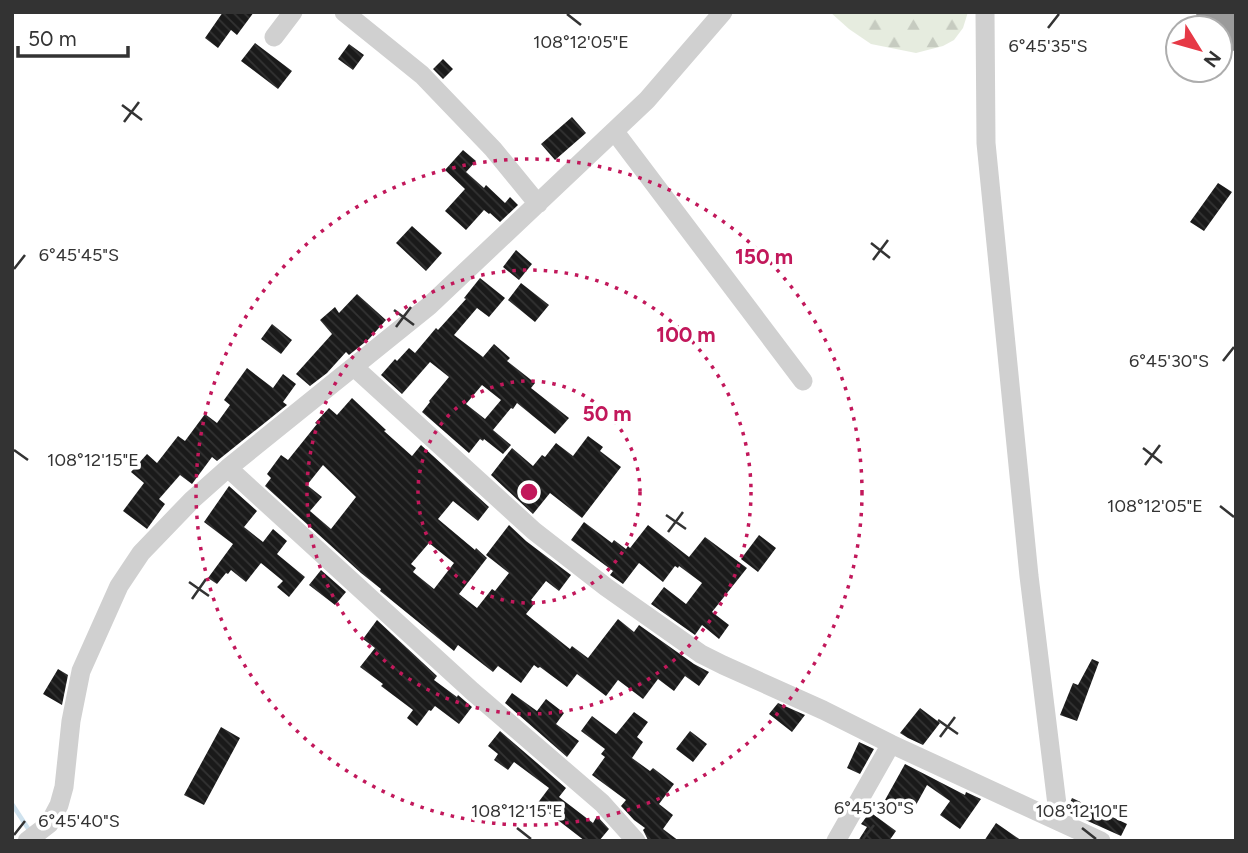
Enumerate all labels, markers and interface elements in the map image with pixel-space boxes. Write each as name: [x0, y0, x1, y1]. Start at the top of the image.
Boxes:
scale bar: [18, 14, 128, 58]
north arrow: [1164, 14, 1234, 84]
text: 50 m: [28, 26, 77, 51]
text: 108°12'05"E: [533, 31, 629, 53]
text: 6°45'35"S: [1009, 35, 1087, 57]
text: N: [1199, 46, 1226, 72]
text: 6°45'45"S: [39, 244, 119, 266]
text: 150 m: [735, 244, 793, 269]
text: 100 m: [656, 322, 716, 347]
text: 6°45'30"S: [1129, 350, 1209, 372]
text: 50 m: [582, 401, 632, 426]
text: 108°12'15"E: [47, 449, 139, 471]
centre of rings: [517, 480, 541, 504]
text: 108°12'05"E: [1107, 495, 1203, 517]
text: 6°45'30"S: [834, 797, 914, 819]
text: 108°12'15"E: [471, 800, 563, 822]
text: 108°12'10"E: [1035, 800, 1129, 822]
text: 6°45'40"S: [38, 810, 120, 832]

